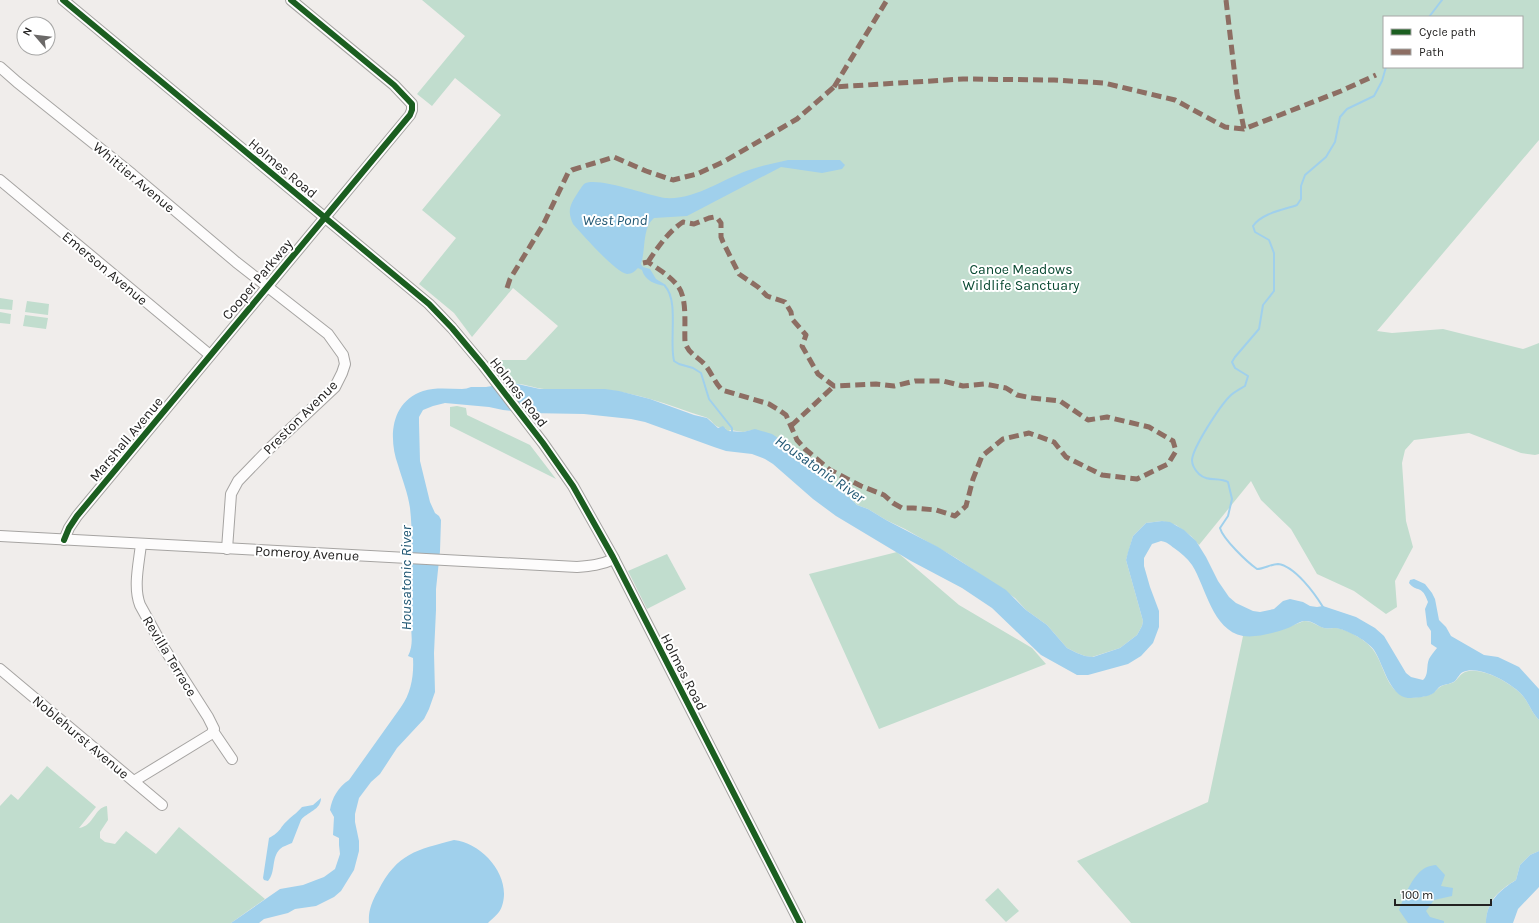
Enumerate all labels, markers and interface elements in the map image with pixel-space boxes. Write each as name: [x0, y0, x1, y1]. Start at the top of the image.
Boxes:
north arrow: [16, 16, 56, 56]
legend: [1383, 16, 1523, 68]
text: N: [20, 25, 35, 38]
text: Cycle path: [1419, 25, 1476, 39]
text: Path: [1419, 45, 1444, 59]
street label: Holmes Road: [245, 135, 320, 202]
street label: Whittier Avenue: [89, 138, 178, 217]
water label: West Pond: [583, 211, 647, 229]
street label: Emerson Avenue: [59, 228, 151, 309]
street label: Cooper Parkway: [219, 235, 296, 323]
park label: Canoe Meadows Wildlife Sanctuary: [962, 261, 1080, 294]
street label: Holmes Road: [486, 354, 551, 431]
street label: Preston Avenue: [260, 377, 341, 458]
street label: Marshall Avenue: [86, 393, 167, 485]
water label: Housatonic River: [772, 431, 869, 507]
water label: Housatonic River: [397, 525, 415, 631]
street label: Pomeroy Avenue: [254, 542, 360, 565]
street label: Revilla Terrace: [139, 613, 200, 700]
street label: Holmes Road: [657, 631, 710, 714]
street label: Noblehurst Avenue: [29, 692, 132, 783]
scale bar: [1395, 881, 1491, 907]
text: 100 m: [1401, 888, 1433, 902]

